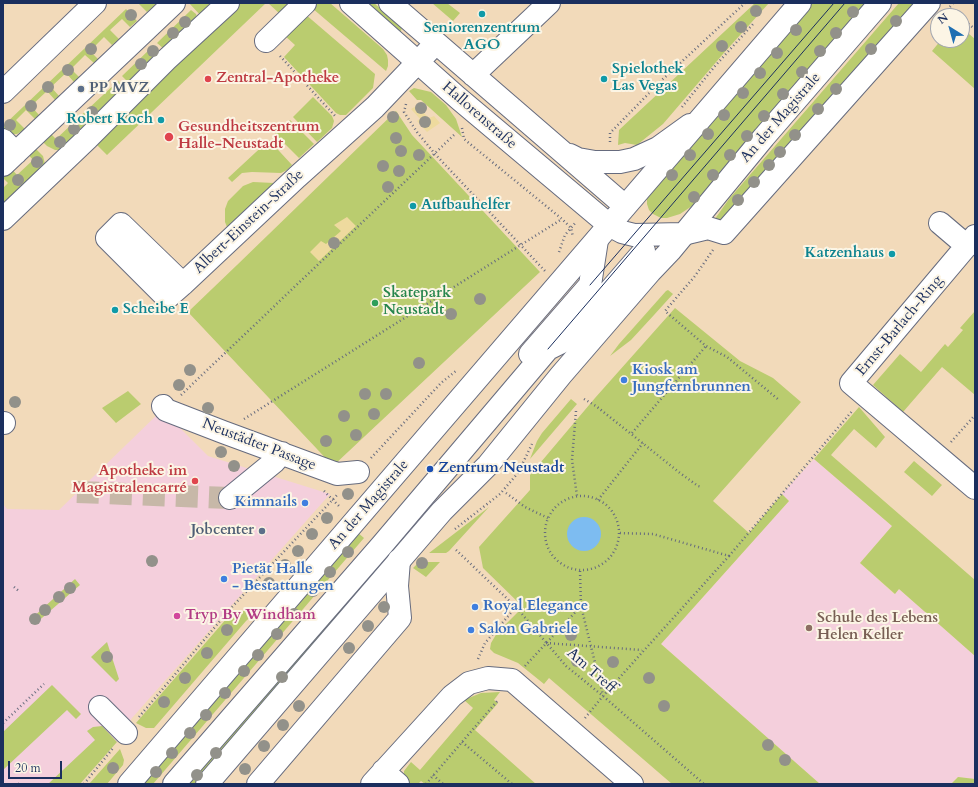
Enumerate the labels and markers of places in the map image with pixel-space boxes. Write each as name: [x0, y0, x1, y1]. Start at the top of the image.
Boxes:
marker: Seniorenzentrum AGO: [477, 9, 487, 19]
place label: Seniorenzentrum AGO: [424, 20, 540, 55]
place label: Spielothek Las Vegas: [612, 61, 684, 96]
place label: Zentral-Apotheke: [216, 70, 339, 88]
marker: Zentral-Apotheke: [203, 74, 213, 84]
marker: Spielothek Las Vegas: [599, 74, 609, 84]
place label: PP MVZ: [89, 80, 150, 98]
marker: PP MVZ: [76, 84, 86, 94]
place label: Robert Koch: [66, 111, 153, 129]
marker: Robert Koch: [156, 115, 166, 125]
place label: Gesundheitszentrum Halle-Neustadt: [178, 119, 320, 154]
marker: Gesundheitszentrum Halle-Neustadt: [163, 131, 175, 143]
place label: Aufbauhelfer: [421, 197, 510, 215]
marker: Aufbauhelfer: [408, 201, 418, 211]
place label: Katzenhaus: [804, 245, 884, 263]
marker: Katzenhaus: [887, 249, 897, 259]
place label: Skatepark Neustadt: [383, 285, 451, 320]
marker: Skatepark Neustadt: [370, 298, 380, 308]
place label: Scheibe E: [123, 301, 189, 319]
marker: Scheibe E: [110, 305, 120, 315]
place label: Kiosk am Jungfernbrunnen: [632, 362, 751, 397]
marker: Kiosk am Jungfernbrunnen: [619, 375, 629, 385]
place label: Zentrum Neustadt: [438, 460, 564, 478]
place label: Apotheke im Magistralencarré: [72, 463, 187, 498]
marker: Zentrum Neustadt: [425, 464, 435, 474]
marker: Apotheke im Magistralencarré: [190, 476, 200, 486]
place label: Kimnails: [234, 494, 297, 512]
marker: Kimnails: [300, 498, 310, 508]
place label: Jobcenter: [191, 522, 254, 540]
marker: Jobcenter: [257, 526, 267, 536]
place label: Pietät Halle - Bestattungen: [232, 561, 334, 596]
marker: Pietät Halle - Bestattungen: [219, 574, 229, 584]
place label: Royal Elegance: [483, 598, 588, 616]
marker: Royal Elegance: [470, 602, 480, 612]
place label: Tryp By Windham: [185, 607, 316, 625]
place label: Schule des Lebens Helen Keller: [817, 610, 938, 645]
marker: Tryp By Windham: [172, 611, 182, 621]
place label: Salon Gabriele: [479, 621, 578, 639]
marker: Schule des Lebens Helen Keller: [804, 623, 814, 633]
marker: Salon Gabriele: [466, 625, 476, 635]

